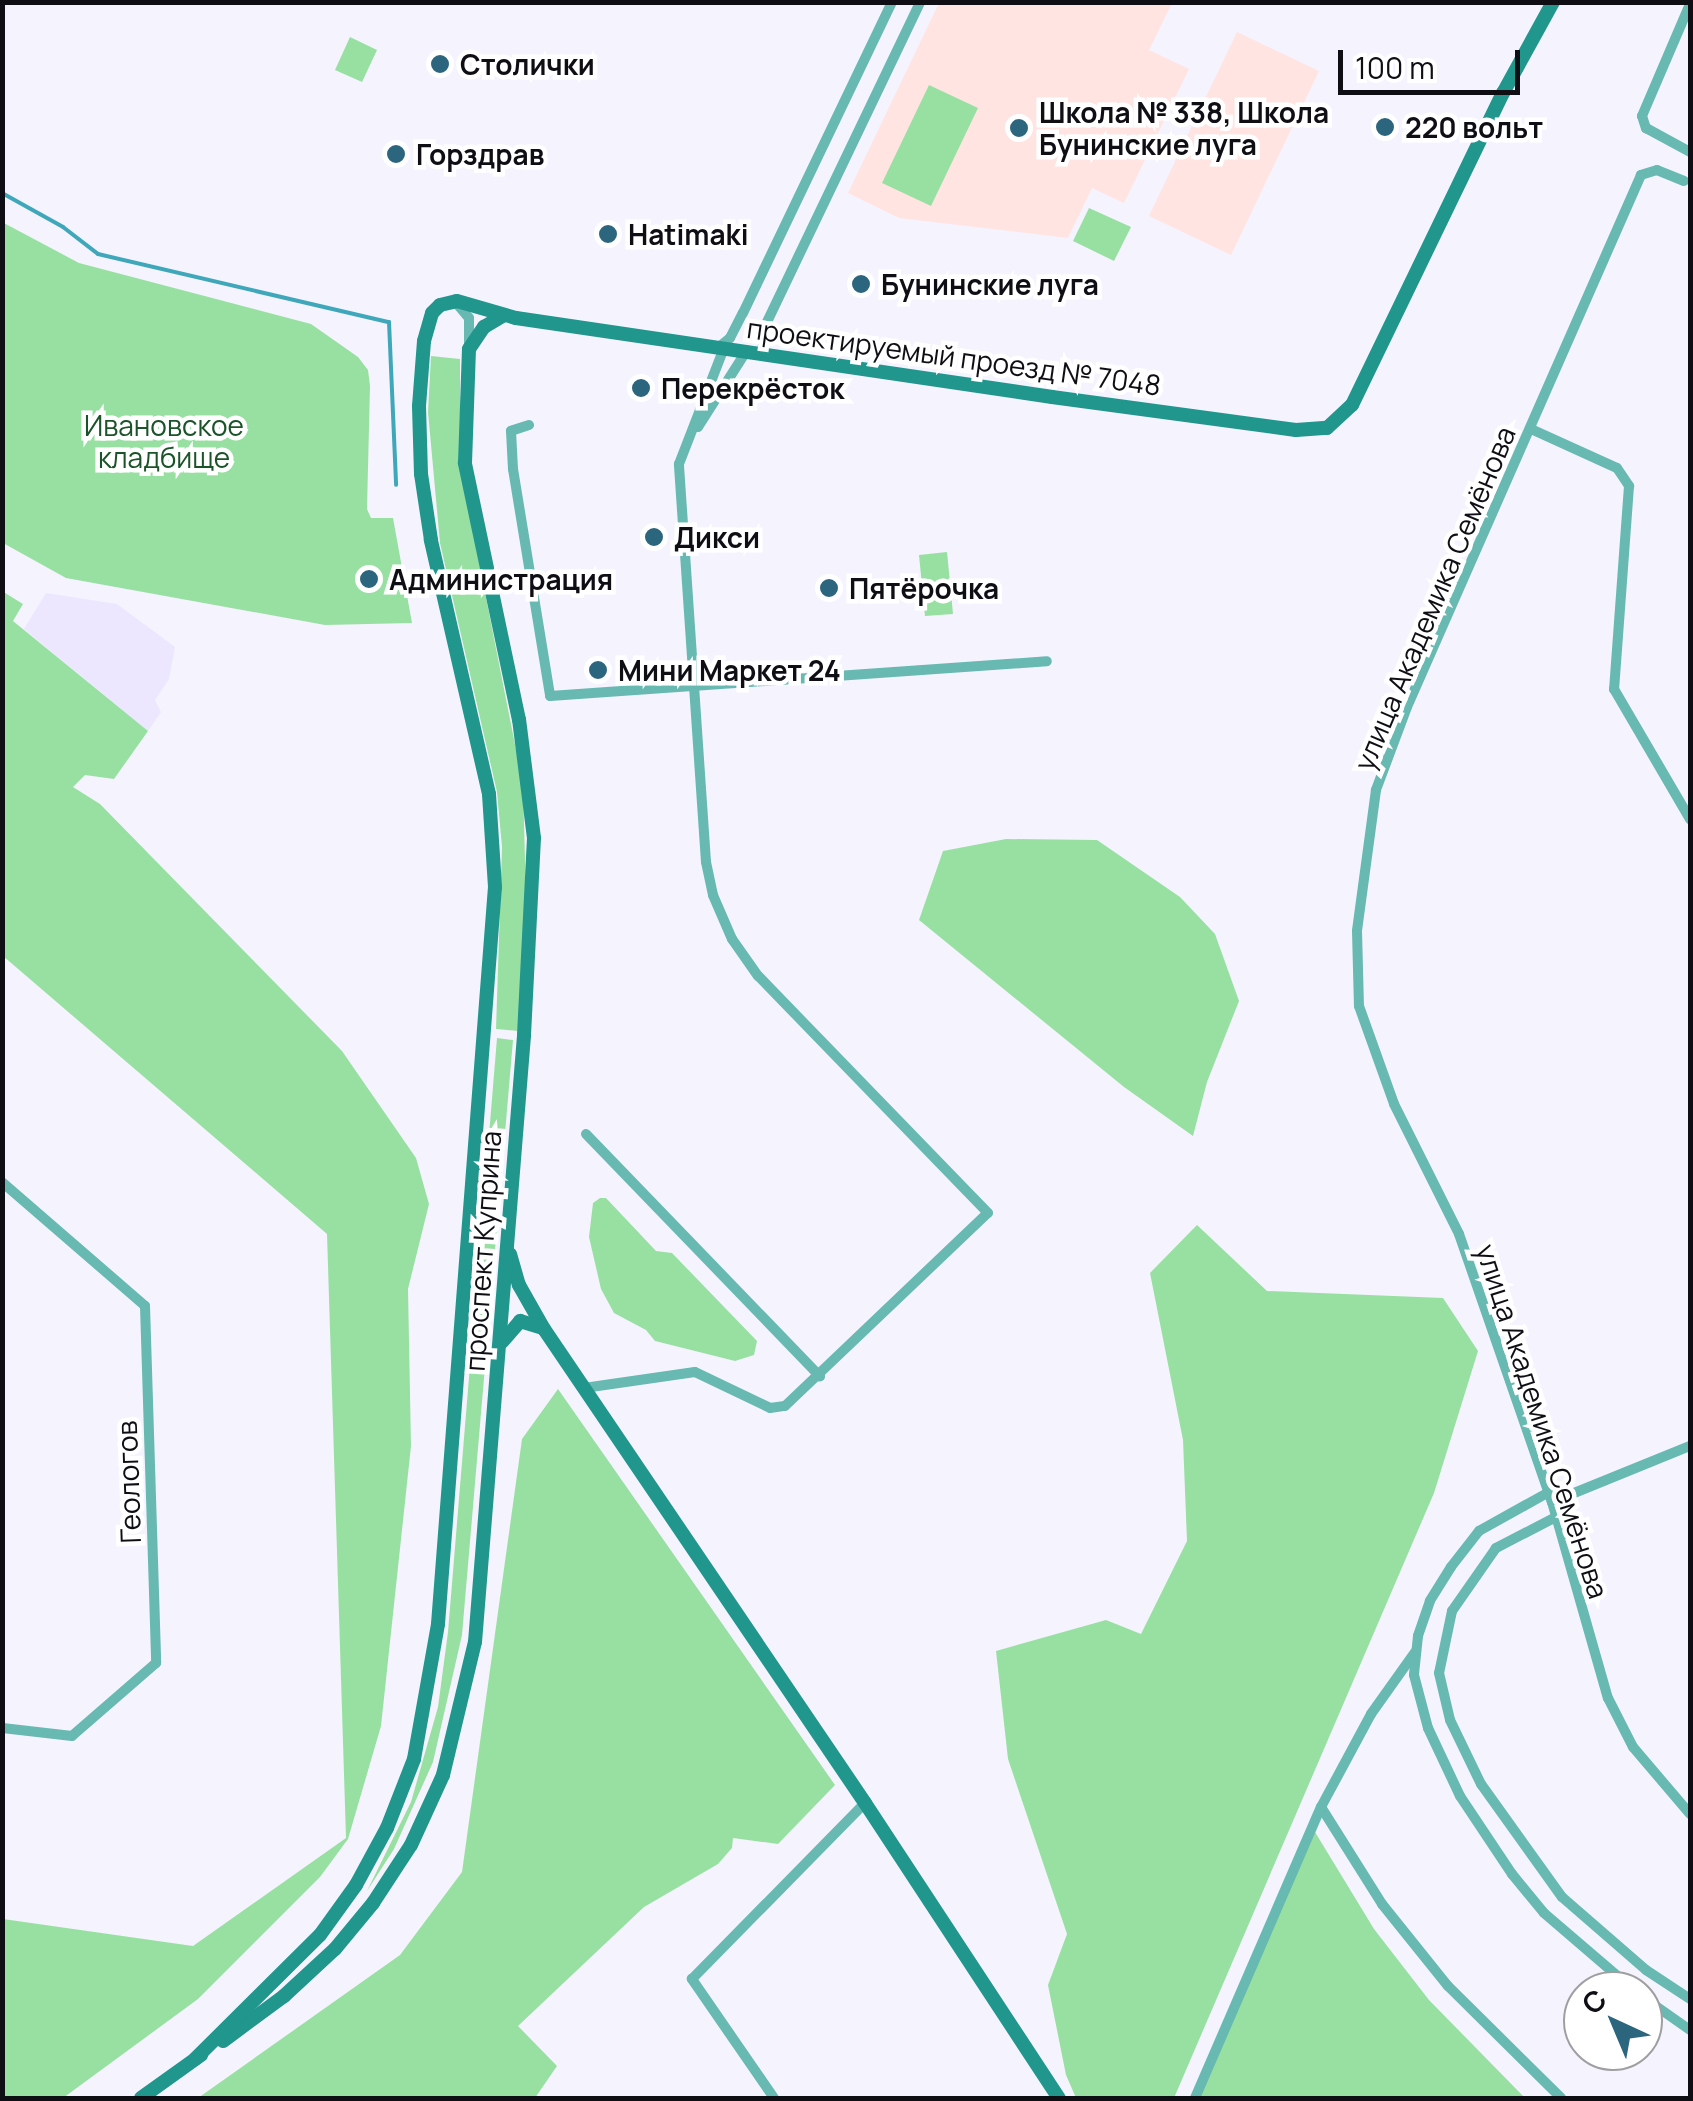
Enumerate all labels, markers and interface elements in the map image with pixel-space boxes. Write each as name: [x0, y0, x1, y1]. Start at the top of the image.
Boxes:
scale bar: [1343, 30, 1526, 92]
place label: Столички: [460, 47, 595, 81]
text: 100 m: [1355, 47, 1435, 88]
marker: Столички: [429, 53, 451, 75]
place label: Школа № 338, Школа Бунинские луга: [1039, 95, 1329, 161]
place label: 220 вольт: [1405, 110, 1543, 144]
marker: 220 вольт: [1374, 116, 1396, 138]
marker: Школа № 338, Школа Бунинские луга: [1008, 117, 1030, 139]
place label: Горздрав: [416, 137, 544, 171]
marker: Горздрав: [385, 143, 407, 165]
place label: Hatimaki: [628, 217, 749, 251]
marker: Hatimaki: [597, 223, 619, 245]
place label: Бунинские луга: [881, 267, 1099, 301]
marker: Бунинские луга: [850, 273, 872, 295]
street label: проектируемый проезд № 7048: [745, 310, 1163, 402]
place label: Перекрёсток: [661, 371, 844, 405]
marker: Перекрёсток: [630, 377, 652, 399]
park label: Ивановское кладбище: [84, 408, 244, 474]
street label: улица Академика Семёнова: [1346, 421, 1522, 775]
place label: Дикси: [674, 520, 760, 554]
marker: Дикси: [643, 526, 665, 548]
place label: Администрация: [389, 562, 613, 596]
marker: Администрация: [358, 568, 380, 590]
place label: Пятёрочка: [849, 571, 999, 605]
marker: Пятёрочка: [818, 577, 840, 599]
place label: Мини Маркет 24: [618, 653, 841, 687]
marker: Мини Маркет 24: [587, 659, 609, 681]
street label: проспект Куприна: [457, 1130, 507, 1372]
street label: улица Академика Семёнова: [1470, 1240, 1616, 1602]
street label: Геологов: [109, 1420, 147, 1544]
north arrow: [1563, 1971, 1663, 2071]
text: С: [1573, 1980, 1614, 2022]

